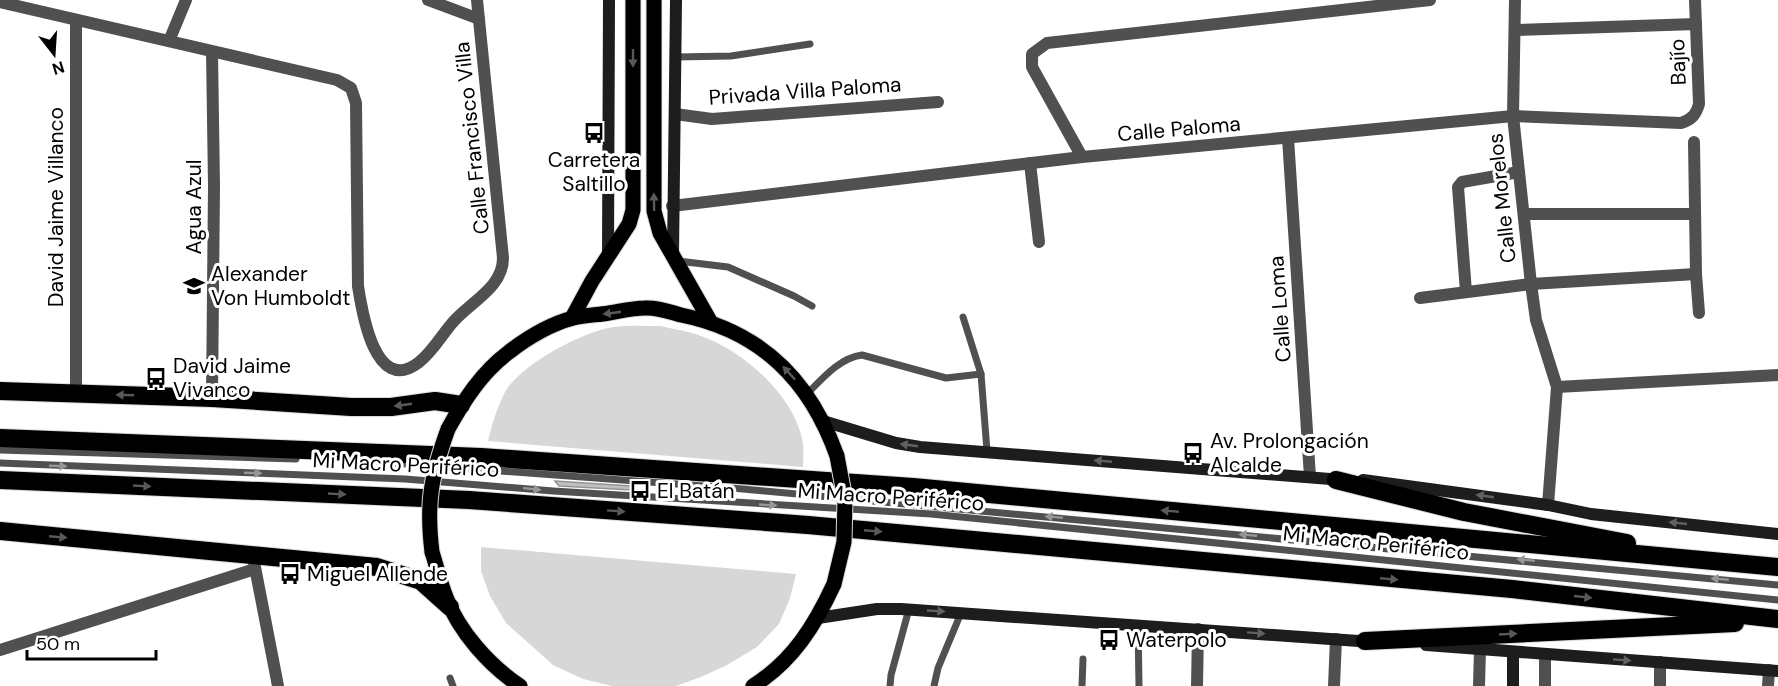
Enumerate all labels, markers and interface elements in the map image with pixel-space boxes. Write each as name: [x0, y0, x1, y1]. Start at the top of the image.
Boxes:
north arrow: [24, 24, 84, 84]
street label: Bajío: [1663, 38, 1693, 86]
street label: Calle Francisco Villa: [448, 40, 496, 236]
one-way arrow: [628, 49, 638, 68]
text: N: [50, 56, 67, 80]
street label: Privada Villa Paloma: [708, 70, 902, 112]
street label: David Jaime Villanco: [42, 107, 70, 307]
street label: Calle Paloma: [1116, 110, 1242, 148]
bus stop icon: Carretera Saltillo: [582, 121, 606, 145]
street label: Calle Morelos: [1481, 132, 1523, 264]
place label: Carretera Saltillo: [548, 146, 640, 198]
street label: Agua Azul: [180, 160, 208, 254]
one-way arrow: [650, 193, 659, 212]
street label: Calle Loma: [1262, 255, 1298, 363]
place label: Alexander Von Humboldt: [211, 260, 351, 312]
school or university icon: Alexander Von Humboldt: [182, 274, 206, 298]
one-way arrow: [603, 308, 622, 317]
place label: David Jaime Vivanco: [173, 352, 291, 404]
bus stop icon: David Jaime Vivanco: [144, 366, 168, 390]
one-way arrow: [782, 366, 796, 381]
one-way arrow: [115, 390, 134, 400]
one-way arrow: [393, 401, 412, 410]
place label: Av. Prolongación Alcalde: [1210, 427, 1369, 479]
one-way arrow: [899, 441, 918, 450]
bus stop icon: Av. Prolongación Alcalde: [1181, 441, 1205, 465]
street label: Mi Macro Periférico: [312, 446, 500, 484]
one-way arrow: [1093, 456, 1112, 465]
one-way arrow: [49, 461, 68, 470]
one-way arrow: [244, 469, 263, 478]
place label: El Batán: [657, 477, 735, 505]
street label: Mi Macro Periférico: [797, 477, 985, 517]
bus stop icon: El Batán: [628, 479, 652, 503]
one-way arrow: [133, 481, 152, 490]
one-way arrow: [522, 484, 541, 494]
one-way arrow: [328, 490, 347, 499]
one-way arrow: [1476, 491, 1495, 500]
one-way arrow: [759, 501, 778, 510]
one-way arrow: [606, 506, 625, 516]
one-way arrow: [1160, 506, 1179, 516]
one-way arrow: [1044, 512, 1063, 522]
one-way arrow: [1669, 518, 1688, 528]
street label: Mi Macro Periférico: [1282, 519, 1470, 567]
one-way arrow: [863, 526, 882, 536]
one-way arrow: [1238, 530, 1257, 540]
one-way arrow: [49, 532, 68, 542]
one-way arrow: [1516, 555, 1535, 565]
place label: Miguel Allende: [307, 560, 448, 588]
bus stop icon: Miguel Allende: [278, 562, 302, 586]
one-way arrow: [1379, 574, 1398, 584]
one-way arrow: [1710, 574, 1729, 584]
one-way arrow: [1574, 593, 1593, 602]
one-way arrow: [926, 606, 945, 615]
scale bar: [27, 623, 156, 661]
place label: Waterpolo: [1126, 626, 1227, 654]
bus stop icon: Waterpolo: [1097, 628, 1121, 652]
one-way arrow: [1247, 629, 1266, 638]
one-way arrow: [1498, 630, 1517, 639]
text: 50 m: [36, 632, 80, 656]
one-way arrow: [1613, 655, 1632, 664]

